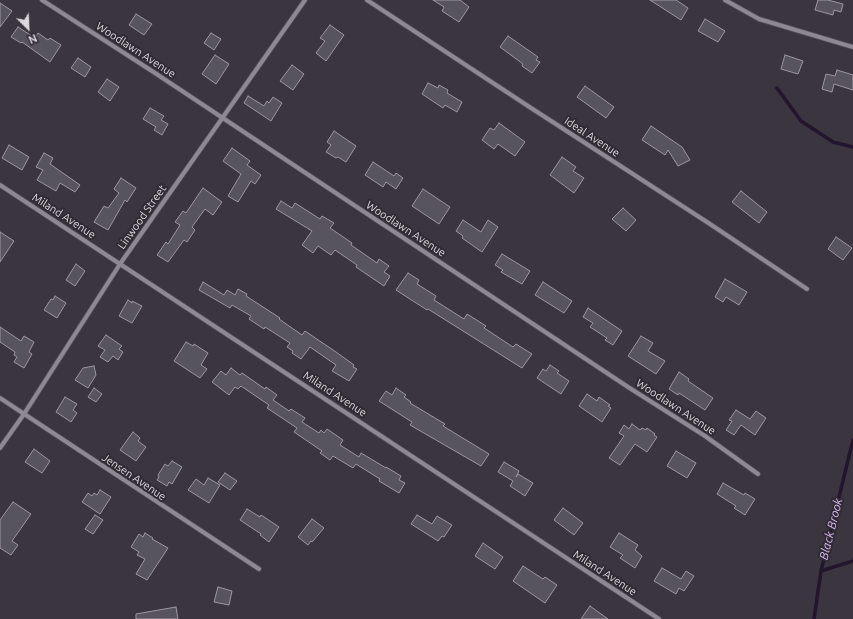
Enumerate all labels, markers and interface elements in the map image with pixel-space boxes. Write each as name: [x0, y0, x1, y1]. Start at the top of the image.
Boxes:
north arrow: [8, 8, 48, 48]
street label: Woodlawn Avenue: [94, 19, 178, 81]
text: N: [27, 32, 39, 46]
street label: Ideal Avenue: [562, 114, 622, 160]
street label: Linwood Street: [115, 182, 169, 252]
street label: Miland Avenue: [30, 191, 98, 241]
street label: Woodlawn Avenue: [364, 198, 448, 260]
street label: Miland Avenue: [301, 369, 369, 419]
street label: Woodlawn Avenue: [634, 376, 718, 438]
street label: Jensen Avenue: [99, 451, 169, 503]
water label: Black Brook: [816, 497, 846, 561]
street label: Miland Avenue: [571, 548, 639, 598]

